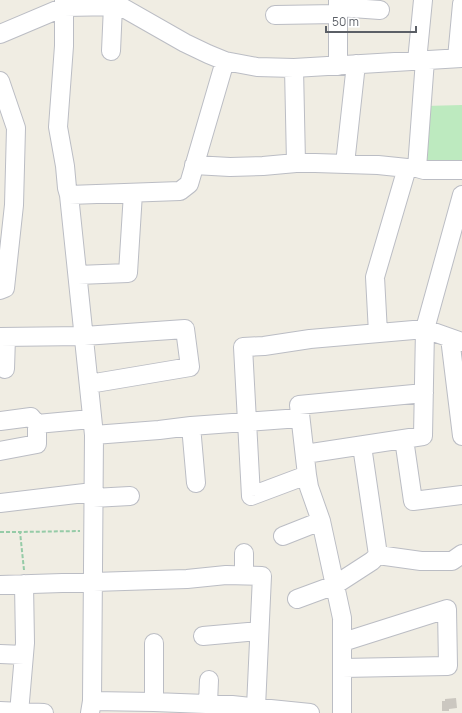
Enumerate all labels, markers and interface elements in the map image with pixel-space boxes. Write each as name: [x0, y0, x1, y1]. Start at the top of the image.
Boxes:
scale bar: [326, 8, 416, 34]
text: 50 m: [332, 13, 359, 30]

